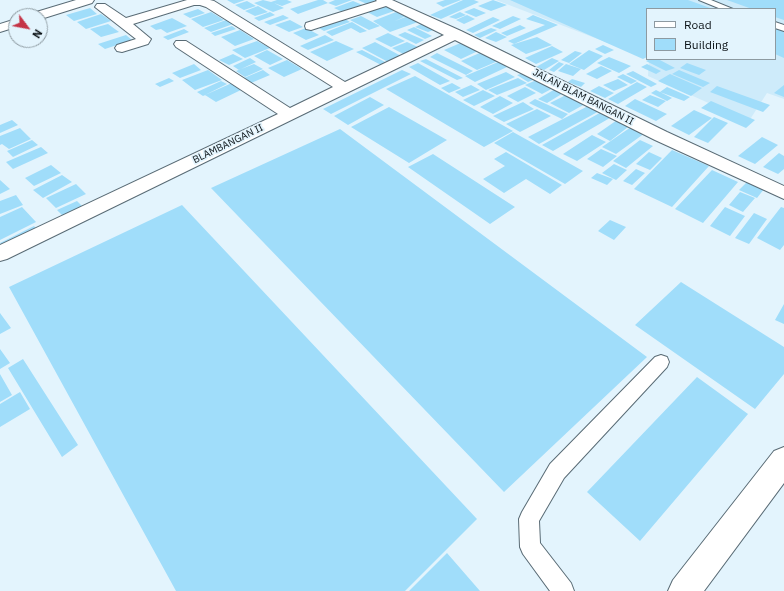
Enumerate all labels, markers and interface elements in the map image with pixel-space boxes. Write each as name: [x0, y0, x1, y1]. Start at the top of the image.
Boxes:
north arrow: [8, 8, 48, 48]
legend: [646, 8, 776, 60]
text: Road: [684, 17, 712, 32]
text: N: [29, 27, 45, 41]
text: Building: [684, 37, 728, 52]
street label: JALAN BLAM BANGAN II: [530, 66, 636, 128]
street label: BLAMBANGAN II: [191, 122, 265, 166]

